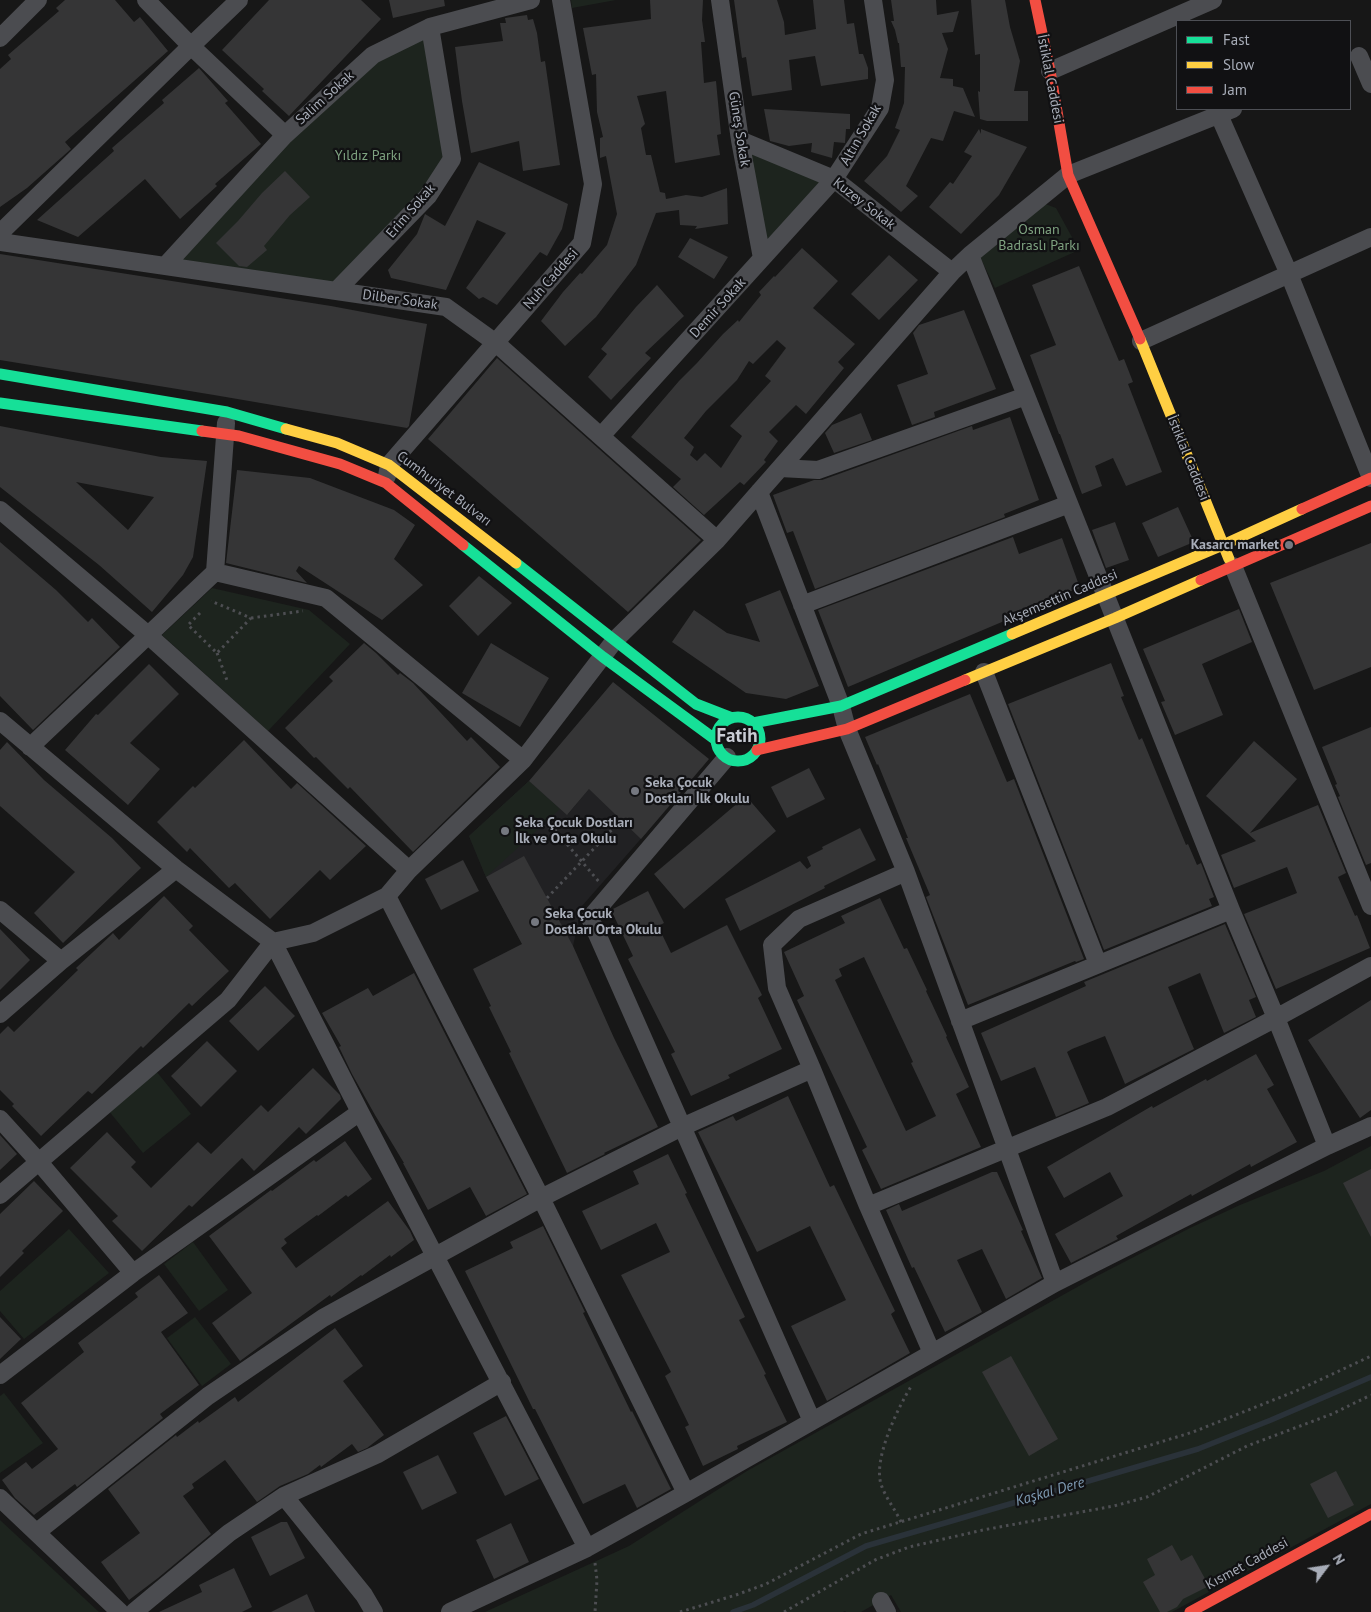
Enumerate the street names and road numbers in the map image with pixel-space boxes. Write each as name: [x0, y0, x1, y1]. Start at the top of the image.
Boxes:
street label: İstiklal Caddesi: [1033, 33, 1067, 125]
street label: Salim Sokak: [292, 67, 358, 129]
street label: Güneş Sokak: [725, 90, 753, 168]
street label: Altın Sokak: [837, 102, 885, 168]
street label: Kuzey Sokak: [830, 175, 898, 233]
street label: Erim Sokak: [383, 180, 439, 242]
street label: Nuh Caddesi: [520, 245, 582, 313]
street label: Demir Sokak: [687, 274, 749, 342]
street label: Dilber Sokak: [361, 286, 439, 314]
street label: İstiklal Caddesi: [1163, 413, 1213, 503]
street label: Cumhuriyet Bulvarı: [393, 448, 495, 530]
street label: Akşemsettin Caddesi: [1000, 566, 1120, 630]
street label: Kısmet Caddesi: [1203, 1534, 1291, 1594]

